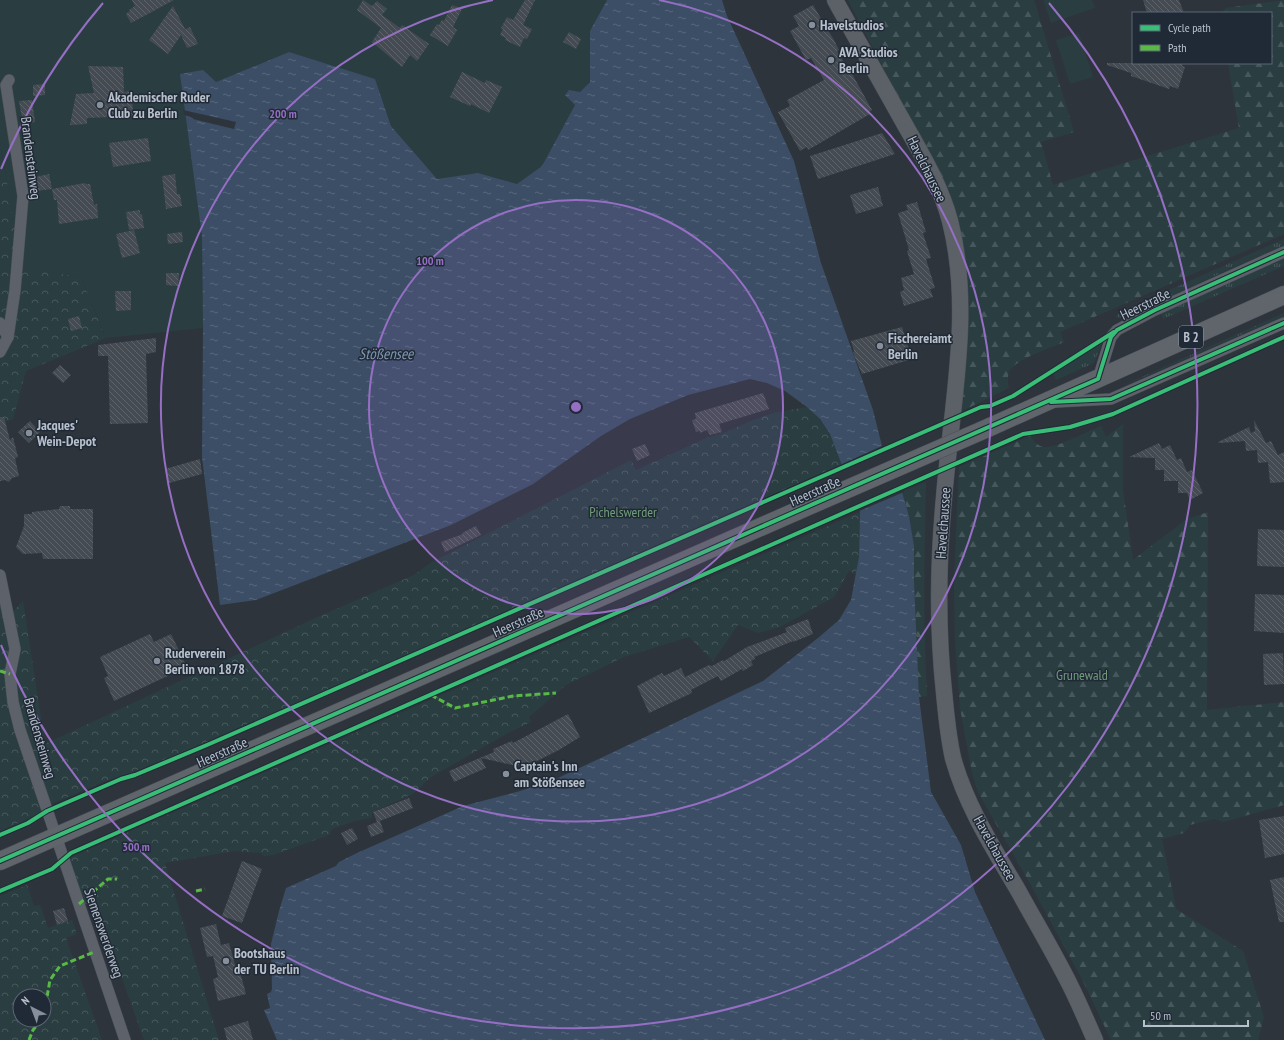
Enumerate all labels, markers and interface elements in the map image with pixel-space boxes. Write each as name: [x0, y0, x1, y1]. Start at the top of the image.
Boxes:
legend: [1132, 12, 1272, 64]
place label: Havelstudios: [820, 16, 884, 34]
marker: Havelstudios: [807, 20, 817, 30]
text: Cycle path: [1168, 20, 1211, 35]
text: Path: [1168, 40, 1186, 55]
place label: AVA Studios Berlin: [838, 43, 898, 77]
marker: AVA Studios Berlin: [826, 55, 836, 65]
place label: Akademischer Ruder Club zu Berlin: [107, 88, 211, 122]
marker: Akademischer Ruder Club zu Berlin: [95, 100, 105, 110]
text: 200 m: [269, 106, 297, 121]
street label: Brandensteinweg: [17, 115, 45, 201]
street label: Havelchaussee: [903, 133, 951, 205]
text: 100 m: [416, 253, 444, 268]
street label: Heerstraße: [1117, 284, 1173, 324]
road number: B 2: [1179, 326, 1203, 348]
place label: Fischereiamt Berlin: [888, 329, 951, 363]
marker: Fischereiamt Berlin: [875, 341, 885, 351]
water label: Stößensee: [359, 344, 414, 363]
centre of rings: [569, 400, 583, 414]
place label: Jacques' Wein-Depot: [36, 416, 96, 450]
marker: Jacques' Wein-Depot: [24, 428, 34, 438]
street label: Heerstraße: [787, 472, 843, 510]
street label: Havelchaussee: [932, 487, 954, 559]
park label: Pichelswerder: [589, 503, 657, 521]
street label: Heerstraße: [490, 603, 546, 641]
place label: Ruderverein Berlin von 1878: [165, 644, 245, 678]
marker: Ruderverein Berlin von 1878: [152, 656, 162, 666]
park label: Grunewald: [1056, 666, 1108, 684]
street label: Brandensteinweg: [20, 695, 60, 781]
street label: Heerstraße: [194, 733, 250, 771]
place label: Captain's Inn am Stößensee: [514, 757, 585, 791]
marker: Captain's Inn am Stößensee: [501, 769, 511, 779]
street label: Havelchaussee: [970, 812, 1020, 884]
text: 300 m: [122, 839, 150, 854]
street label: Siemenswerderweg: [80, 886, 128, 980]
place label: Bootshaus der TU Berlin: [234, 944, 299, 978]
marker: Bootshaus der TU Berlin: [221, 956, 231, 966]
north arrow: [12, 988, 52, 1028]
text: N: [18, 993, 32, 1008]
scale bar: [1144, 1002, 1248, 1028]
text: 50 m: [1150, 1008, 1171, 1023]

